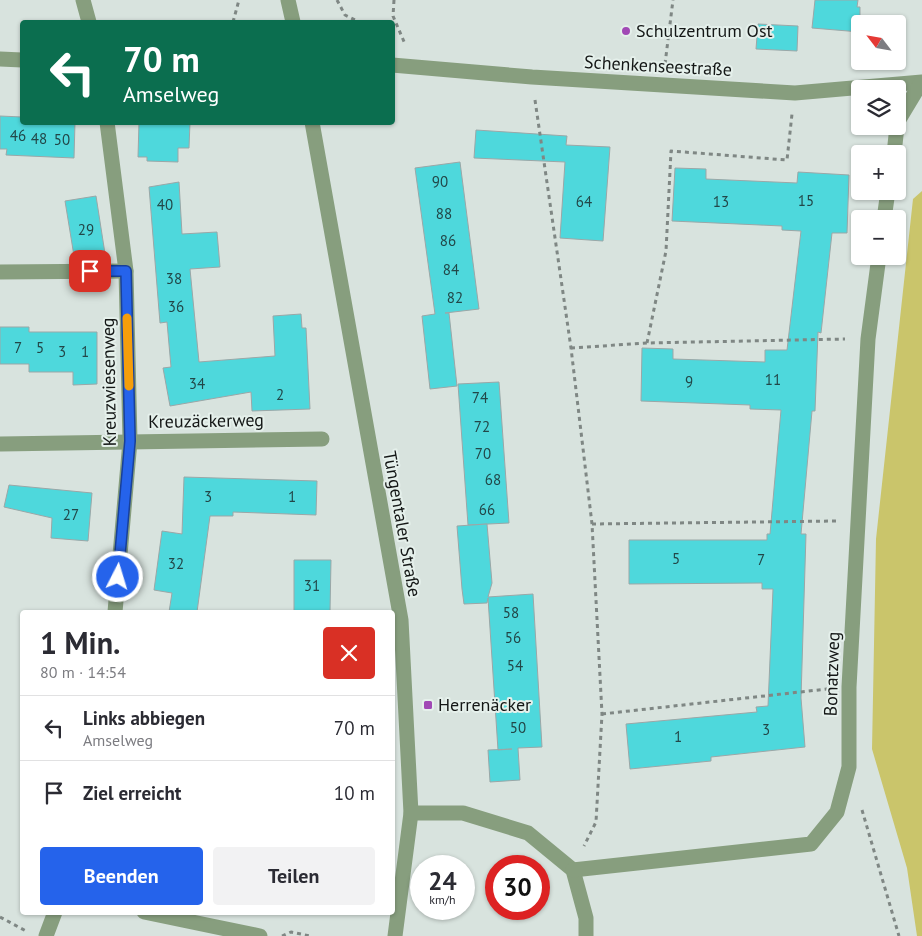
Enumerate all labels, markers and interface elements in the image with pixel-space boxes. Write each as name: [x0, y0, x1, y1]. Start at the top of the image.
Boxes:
north arrow: [851, 15, 906, 70]
map controls: [851, 15, 906, 265]
place label: Schulzentrum Ost: [636, 19, 773, 42]
marker: Schulzentrum Ost: [620, 25, 632, 37]
text: 70 m: [123, 36, 200, 82]
icon: left: [40, 40, 105, 105]
street label: Schenkenseestraße: [583, 50, 733, 81]
text: Amselweg: [123, 80, 219, 108]
button: layers: [851, 80, 906, 135]
house number: 46: [10, 126, 26, 145]
house number: 48: [31, 129, 47, 148]
house number: 50: [54, 130, 70, 149]
button: +: [851, 145, 906, 200]
house number: 90: [432, 172, 448, 191]
house number: 15: [798, 191, 814, 210]
house number: 64: [576, 192, 592, 211]
house number: 13: [713, 192, 729, 211]
house number: 40: [157, 195, 173, 214]
house number: 88: [436, 204, 452, 223]
button: −: [851, 210, 906, 265]
house number: 29: [78, 220, 94, 239]
house number: 86: [440, 231, 456, 250]
pin: [69, 250, 111, 292]
icon: arrive: [76, 257, 104, 285]
house number: 84: [443, 260, 459, 279]
house number: 38: [166, 269, 182, 288]
house number: 82: [447, 288, 463, 307]
house number: 36: [168, 297, 184, 316]
street label: Kreuzwiesenweg: [96, 317, 121, 447]
house number: 7: [14, 338, 22, 357]
house number: 5: [36, 338, 44, 357]
house number: 3: [58, 342, 66, 361]
house number: 1: [81, 342, 89, 361]
house number: 11: [765, 370, 781, 389]
house number: 9: [685, 372, 693, 391]
house number: 34: [189, 374, 205, 393]
house number: 2: [276, 385, 284, 404]
house number: 74: [472, 388, 488, 407]
street label: Kreuzäckerweg: [148, 408, 264, 433]
house number: 72: [474, 417, 490, 436]
house number: 70: [475, 444, 491, 463]
street label: Tüngentaler Straße: [378, 449, 427, 599]
house number: 68: [485, 470, 501, 489]
house number: 3: [204, 487, 212, 506]
house number: 1: [288, 487, 296, 506]
house number: 66: [479, 500, 495, 519]
house number: 27: [63, 505, 79, 524]
house number: 5: [672, 549, 680, 568]
position arrow: [91, 550, 143, 602]
house number: 7: [757, 550, 765, 569]
house number: 32: [168, 554, 184, 573]
house number: 31: [304, 576, 320, 595]
house number: 58: [503, 603, 519, 622]
text: 1 Min.: [40, 623, 120, 662]
button: close: [323, 627, 375, 679]
house number: 56: [505, 628, 521, 647]
street label: Bonatzweg: [819, 631, 844, 717]
house number: 54: [507, 656, 523, 675]
text: 80 m · 14:54: [40, 662, 126, 682]
place label: Herrenäcker: [438, 693, 531, 716]
marker: Herrenäcker: [422, 699, 434, 711]
text: Links abbiegen: [83, 706, 205, 730]
icon: left: [40, 714, 68, 742]
text: 70 m: [334, 716, 375, 740]
house number: 50: [510, 718, 526, 737]
house number: 3: [762, 720, 770, 739]
house number: 1: [674, 727, 682, 746]
text: Amselweg: [83, 730, 153, 750]
icon: arrive: [40, 779, 68, 807]
text: Ziel erreicht: [83, 781, 181, 805]
text: 10 m: [334, 781, 375, 805]
button: Beenden: [40, 847, 203, 905]
button: Teilen: [213, 847, 375, 905]
speed limit sign: 30: [485, 855, 550, 920]
text: 24: [428, 865, 457, 897]
text: km/h: [429, 892, 456, 907]

